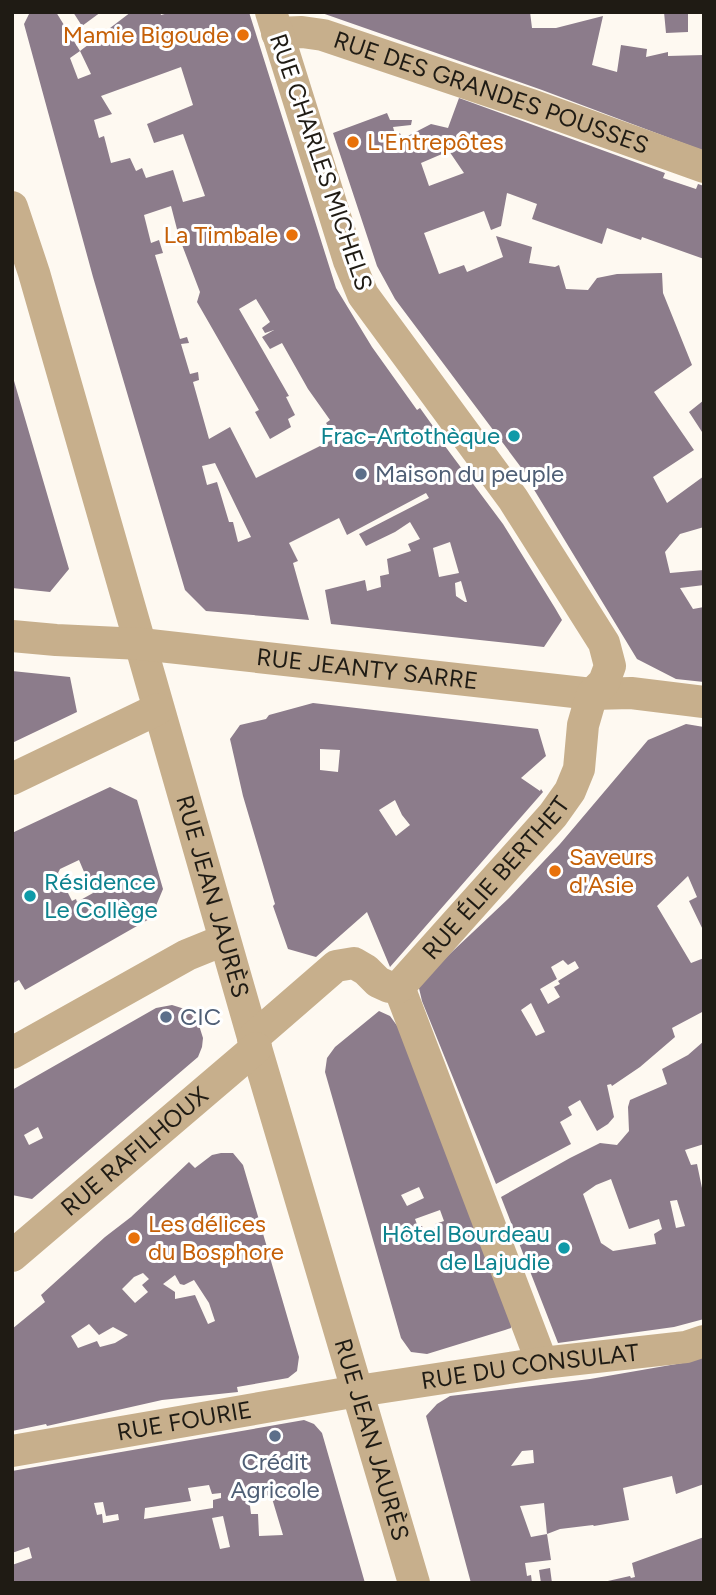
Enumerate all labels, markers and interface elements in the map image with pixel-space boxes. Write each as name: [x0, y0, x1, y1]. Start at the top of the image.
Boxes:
place label: Mamie Bigoude: [63, 20, 229, 49]
street label: RUE DES GRANDES POUSSES: [330, 25, 653, 160]
marker: Mamie Bigoude: [235, 27, 251, 43]
street label: RUE CHARLES MICHELS: [264, 30, 379, 294]
place label: L'Entrepôtes: [367, 127, 504, 156]
marker: L'Entrepôtes: [345, 134, 361, 150]
place label: La Timbale: [163, 220, 278, 249]
marker: La Timbale: [284, 227, 300, 243]
place label: Frac-Artothèque: [321, 421, 500, 450]
marker: Frac-Artothèque: [506, 428, 522, 444]
place label: Maison du peuple: [375, 459, 564, 488]
marker: Maison du peuple: [353, 466, 369, 482]
street label: RUE JEANTY SARRE: [255, 642, 480, 695]
street label: RUE ÉLIE BERTHET: [416, 791, 575, 965]
street label: RUE JEAN JAURÈS: [170, 792, 256, 1001]
place label: Saveurs d'Asie: [569, 842, 654, 899]
marker: Saveurs d'Asie: [547, 863, 563, 879]
place label: Résidence Le Collège: [44, 867, 158, 924]
marker: Résidence Le Collège: [22, 888, 38, 904]
place label: CIC: [180, 1002, 221, 1031]
marker: CIC: [158, 1009, 174, 1025]
street label: RUE RAFILHOUX: [55, 1080, 214, 1222]
place label: Les délices du Bosphore: [148, 1209, 284, 1266]
place label: Hôtel Bourdeau de Lajudie: [382, 1219, 550, 1276]
marker: Les délices du Bosphore: [126, 1230, 142, 1246]
marker: Hôtel Bourdeau de Lajudie: [556, 1240, 572, 1256]
street label: RUE JEAN JAURÈS: [329, 1335, 416, 1544]
street label: RUE DU CONSULAT: [419, 1337, 640, 1395]
street label: RUE FOURIE: [115, 1395, 254, 1447]
marker: Crédit Agricole: [267, 1428, 283, 1444]
place label: Crédit Agricole: [230, 1447, 320, 1504]

